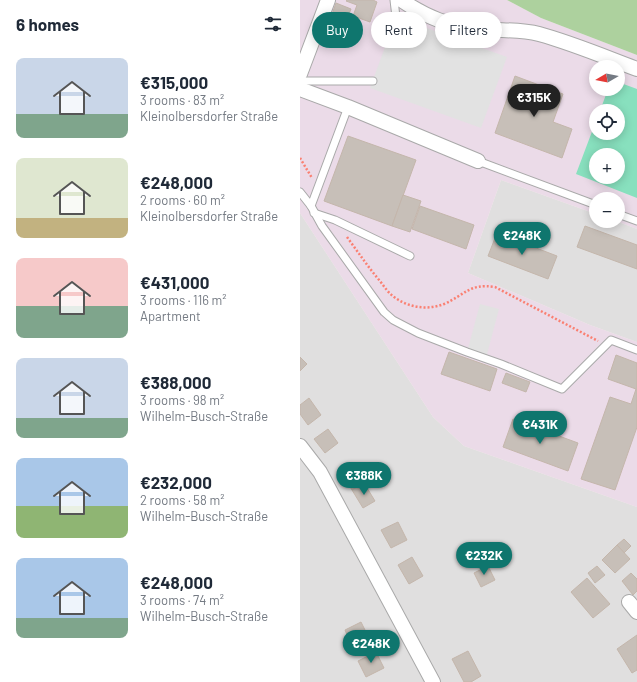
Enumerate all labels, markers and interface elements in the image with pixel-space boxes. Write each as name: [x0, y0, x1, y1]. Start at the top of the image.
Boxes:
chip: Buy: [312, 12, 363, 48]
chip: Rent: [371, 12, 427, 48]
chip: Filters: [435, 12, 502, 48]
icon: filters: [262, 13, 284, 35]
text: 6 homes: [16, 14, 79, 34]
north arrow: [589, 60, 625, 96]
map controls: [589, 60, 625, 228]
text: €315,000: [140, 72, 208, 92]
icon: home: [48, 74, 96, 122]
pin: €315K: [506, 84, 562, 118]
text: €315K: [517, 89, 551, 105]
text: 3 rooms · 83 m²: [140, 92, 224, 108]
button: locate: [589, 104, 625, 140]
text: Kleinolbersdorfer Straße: [140, 108, 278, 124]
button: +: [589, 148, 625, 184]
text: €248,000: [140, 172, 213, 192]
icon: home: [48, 174, 96, 222]
text: 2 rooms · 60 m²: [140, 192, 225, 208]
button: −: [589, 192, 625, 228]
text: Kleinolbersdorfer Straße: [140, 208, 278, 224]
pin: €248K: [494, 222, 550, 256]
text: €248K: [503, 227, 541, 243]
text: €431,000: [140, 272, 209, 292]
icon: home: [48, 274, 96, 322]
text: 3 rooms · 116 m²: [140, 292, 227, 308]
text: Apartment: [140, 308, 201, 324]
text: €388,000: [140, 372, 212, 392]
icon: home: [48, 374, 96, 422]
text: 3 rooms · 98 m²: [140, 392, 224, 408]
text: Wilhelm-Busch-Straße: [140, 408, 268, 424]
pin: €431K: [512, 411, 568, 445]
text: €431K: [522, 416, 558, 432]
pin: €388K: [336, 462, 392, 496]
text: €388K: [345, 467, 383, 483]
text: €232,000: [140, 472, 212, 492]
icon: home: [48, 474, 96, 522]
text: 2 rooms · 58 m²: [140, 492, 224, 508]
text: Wilhelm-Busch-Straße: [140, 508, 268, 524]
pin: €232K: [456, 542, 512, 576]
text: €232K: [465, 547, 503, 563]
text: €248,000: [140, 572, 213, 592]
icon: home: [48, 574, 96, 622]
text: 3 rooms · 74 m²: [140, 592, 224, 608]
text: Wilhelm-Busch-Straße: [140, 608, 268, 624]
pin: €248K: [343, 630, 399, 664]
text: €248K: [352, 635, 390, 651]

